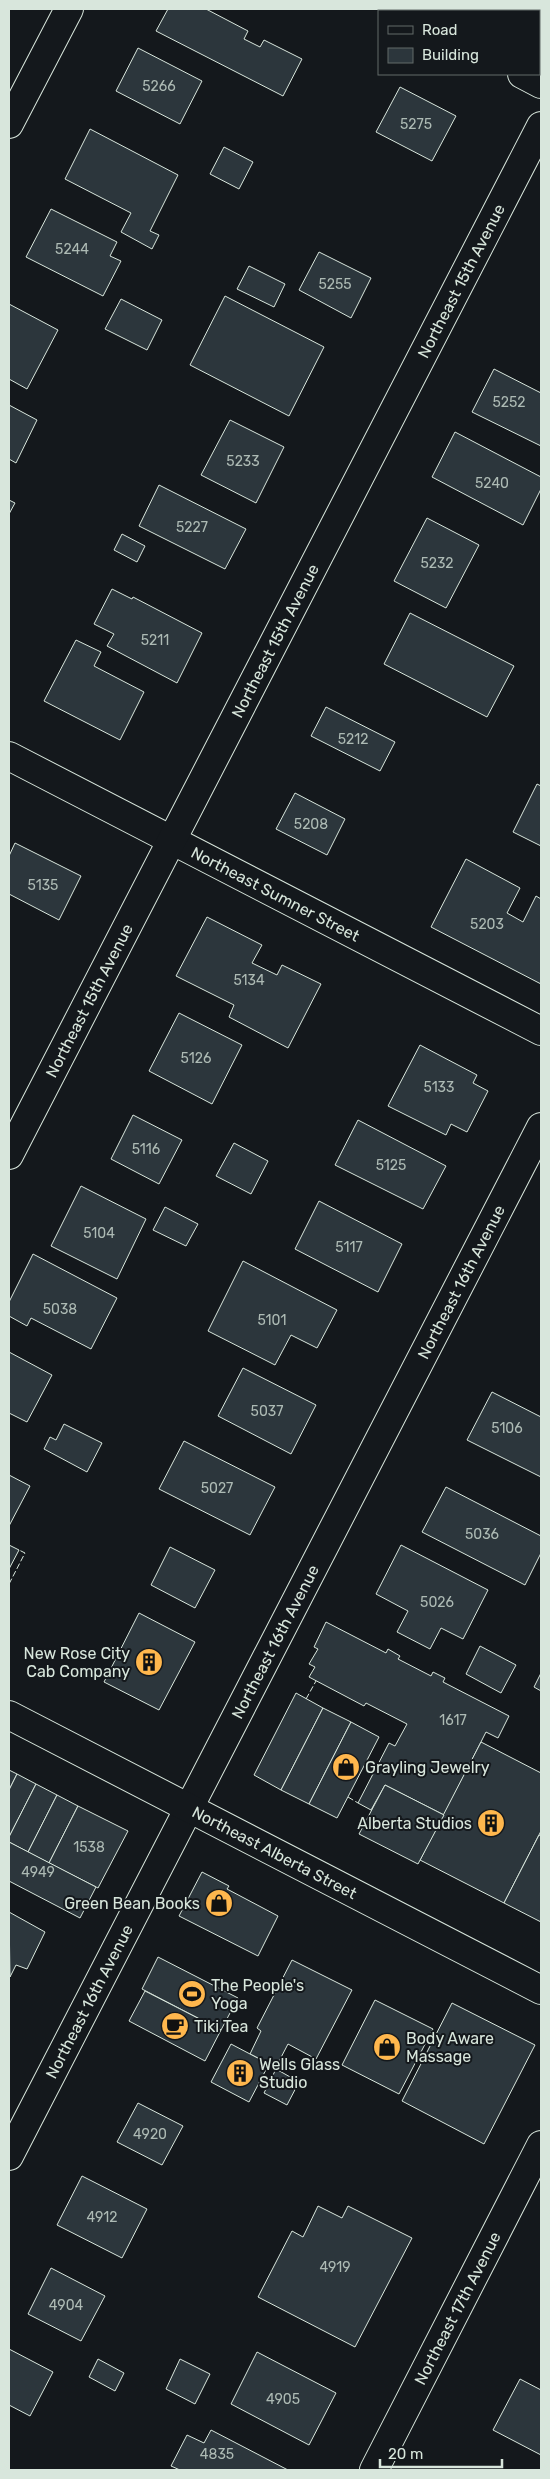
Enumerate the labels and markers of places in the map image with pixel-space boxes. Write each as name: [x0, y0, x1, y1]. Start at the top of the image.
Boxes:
place label: New Rose City Cab Company: [24, 1644, 130, 1681]
building icon: New Rose City Cab Company: [134, 1647, 164, 1677]
shop icon: Grayling Jewelry: [331, 1752, 361, 1782]
place label: Grayling Jewelry: [365, 1758, 490, 1777]
building icon: Alberta Studios: [476, 1808, 506, 1838]
place label: Alberta Studios: [357, 1814, 472, 1833]
shop icon: Green Bean Books: [204, 1888, 234, 1918]
place label: Green Bean Books: [64, 1894, 200, 1913]
place label: The People's Yoga: [211, 1976, 304, 2013]
sports icon: The People's Yoga: [177, 1979, 207, 2009]
cafe icon: Tiki Tea: [160, 2011, 190, 2041]
place label: Tiki Tea: [194, 2017, 248, 2036]
place label: Body Aware Massage: [406, 2029, 494, 2066]
shop icon: Body Aware Massage: [372, 2032, 402, 2062]
place label: Wells Glass Studio: [259, 2055, 340, 2092]
building icon: Wells Glass Studio: [225, 2058, 255, 2088]

